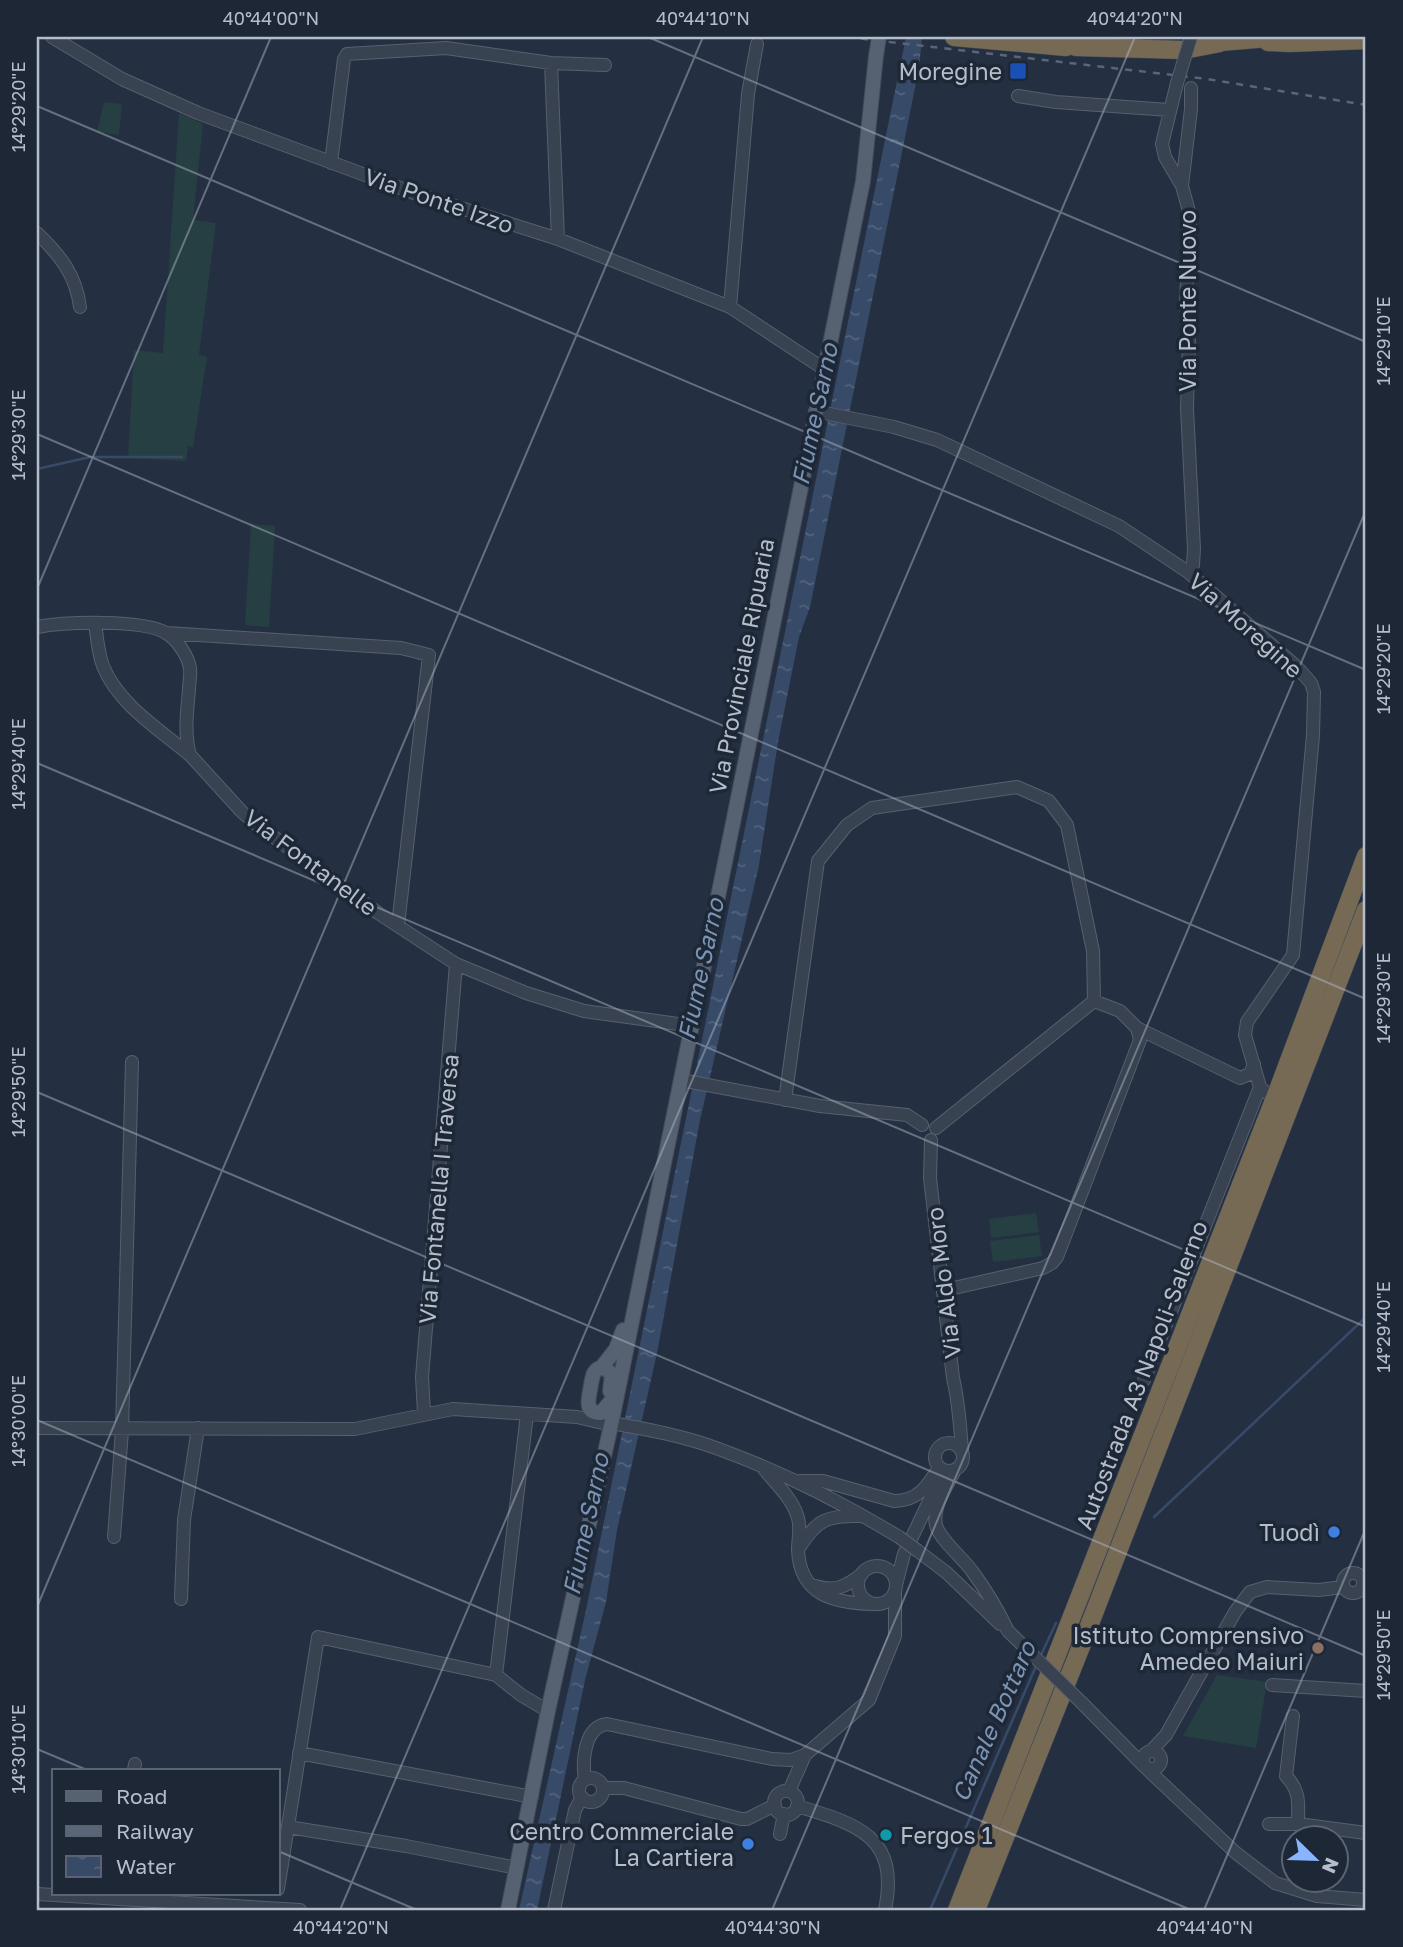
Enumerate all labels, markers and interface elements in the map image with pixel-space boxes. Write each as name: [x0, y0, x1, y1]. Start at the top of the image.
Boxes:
text: 40°44'00"N: [223, 7, 319, 29]
text: 40°44'10"N: [656, 7, 750, 29]
text: 40°44'20"N: [1087, 7, 1183, 29]
place label: Moregine: [899, 57, 1002, 85]
marker: Moregine: [1008, 61, 1028, 81]
text: 14°29'20"E: [7, 62, 29, 152]
street label: Via Ponte Izzo: [361, 161, 517, 239]
street label: Via Ponte Nuovo: [1173, 210, 1201, 392]
text: 14°29'10"E: [1372, 296, 1394, 386]
water label: Fiume Sarno: [785, 339, 843, 487]
text: 14°29'30"E: [7, 390, 29, 480]
street label: Via Provinciale Ripuaria: [702, 536, 780, 796]
street label: Via Moregine: [1183, 566, 1309, 684]
text: 14°29'20"E: [1372, 624, 1394, 714]
text: 14°29'40"E: [7, 718, 29, 810]
street label: Via Fontanelle: [239, 803, 383, 921]
water label: Fiume Sarno: [671, 894, 729, 1042]
text: 14°29'30"E: [1372, 953, 1394, 1043]
text: 14°29'50"E: [7, 1047, 29, 1137]
street label: Via Fontanella I Traversa: [412, 1053, 464, 1325]
street label: Via Aldo Moro: [920, 1206, 966, 1360]
street label: Autostrada A3 Napoli-Salerno: [1069, 1217, 1213, 1533]
text: 14°29'40"E: [1372, 1281, 1394, 1373]
text: 14°30'00"E: [7, 1375, 29, 1467]
water label: Fiume Sarno: [556, 1449, 614, 1597]
place label: Tuodì: [1259, 1518, 1320, 1546]
marker: Tuodì: [1326, 1524, 1342, 1540]
text: 14°29'50"E: [1372, 1610, 1394, 1700]
place label: Istituto Comprensivo Amedeo Maiuri: [1073, 1621, 1304, 1675]
water label: Canale Bottaro: [945, 1635, 1042, 1806]
marker: Istituto Comprensivo Amedeo Maiuri: [1310, 1640, 1326, 1656]
text: 14°30'10"E: [7, 1704, 29, 1794]
legend: [52, 1769, 280, 1895]
text: Road: [116, 1783, 167, 1809]
place label: Centro Commerciale La Cartiera: [509, 1817, 734, 1871]
text: Railway: [116, 1818, 194, 1844]
place label: Fergos 1: [900, 1821, 993, 1849]
north arrow: [1280, 1825, 1350, 1895]
marker: Fergos 1: [878, 1827, 894, 1843]
marker: Centro Commerciale La Cartiera: [740, 1836, 756, 1852]
text: Water: [116, 1853, 176, 1879]
text: N: [1318, 1855, 1345, 1877]
text: 40°44'20"N: [293, 1916, 389, 1938]
text: 40°44'30"N: [725, 1916, 821, 1938]
text: 40°44'40"N: [1157, 1916, 1253, 1938]

